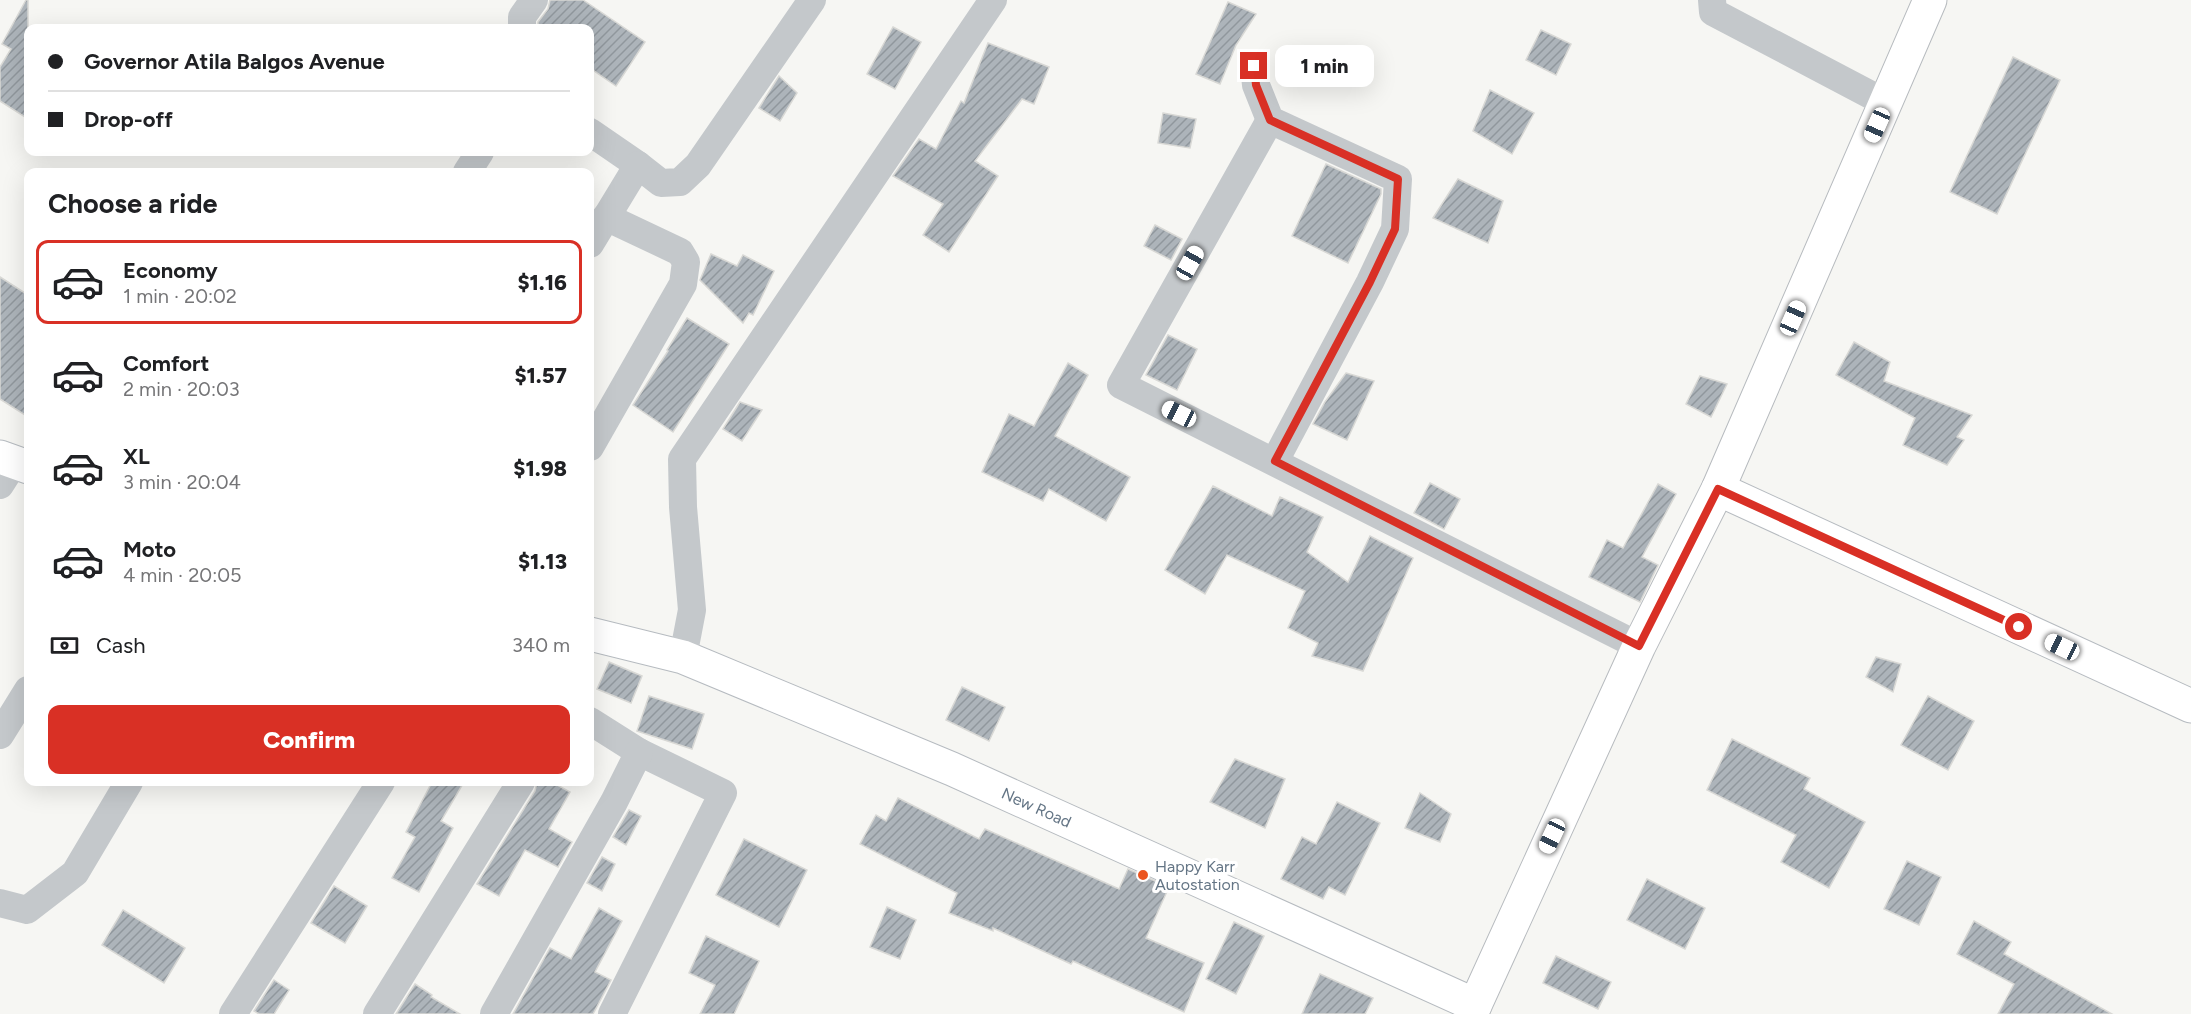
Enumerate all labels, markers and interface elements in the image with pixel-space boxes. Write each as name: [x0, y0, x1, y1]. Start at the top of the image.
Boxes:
callout: 1 min: [1275, 45, 1374, 87]
text: Governor Atila Balgos Avenue: [84, 48, 385, 75]
route end: [1240, 52, 1267, 79]
text: 1 min: [1301, 54, 1348, 78]
car: [1861, 105, 1893, 145]
text: Drop-off: [84, 106, 173, 133]
text: Choose a ride: [48, 187, 217, 220]
car: [1173, 243, 1207, 283]
icon: car: [51, 255, 105, 309]
text: Economy: [123, 257, 218, 284]
text: $1.16: [517, 269, 567, 296]
text: 1 min · 20:02: [123, 284, 237, 308]
car: [1777, 298, 1809, 338]
icon: car: [51, 348, 105, 402]
text: Comfort: [123, 350, 209, 377]
text: $1.57: [514, 362, 567, 389]
text: 2 min · 20:03: [123, 377, 240, 401]
car: [1159, 398, 1199, 430]
icon: car: [51, 441, 105, 495]
text: XL: [123, 443, 150, 470]
text: $1.98: [513, 455, 567, 482]
text: 3 min · 20:04: [123, 470, 241, 494]
icon: car: [51, 534, 105, 588]
text: Moto: [123, 536, 176, 563]
text: $1.13: [518, 548, 567, 575]
text: 4 min · 20:05: [123, 563, 242, 587]
route start: [2005, 613, 2032, 640]
icon: cash: [48, 629, 81, 662]
car: [2042, 631, 2082, 663]
text: Cash: [96, 632, 146, 659]
text: 340 m: [512, 633, 570, 657]
button: Confirm: [48, 705, 570, 774]
street label: New Road: [999, 784, 1074, 832]
car: [1536, 816, 1568, 856]
place label: Happy Karr Autostation: [1155, 857, 1240, 894]
marker: Happy Karr Autostation: [1136, 868, 1150, 882]

